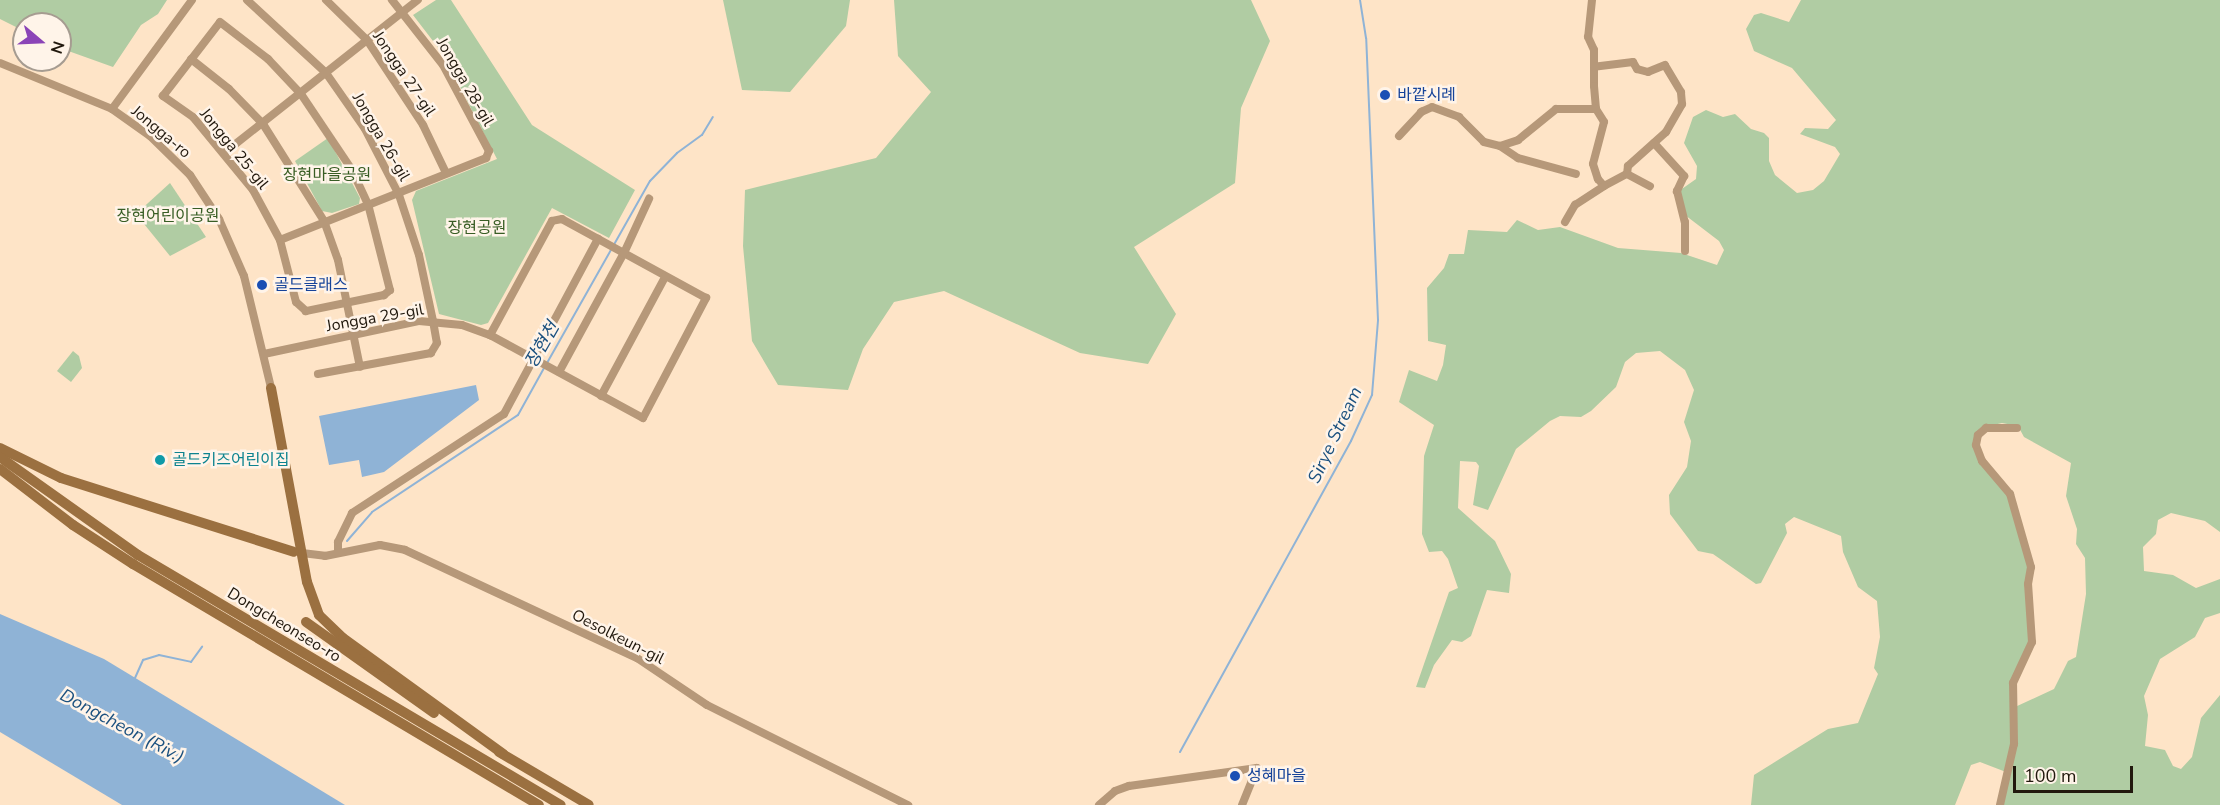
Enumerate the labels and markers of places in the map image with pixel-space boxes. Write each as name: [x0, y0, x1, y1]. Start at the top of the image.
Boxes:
place label: 바깥시례: [1397, 85, 1456, 105]
marker: 바깥시례: [1378, 88, 1392, 102]
place label: 골드클래스: [274, 275, 348, 295]
marker: 골드클래스: [255, 278, 269, 292]
place label: 골드키즈어린이집: [172, 450, 290, 470]
marker: 골드키즈어린이집: [153, 453, 167, 467]
place label: 성혜마을: [1247, 766, 1306, 786]
marker: 성혜마을: [1228, 769, 1242, 783]

